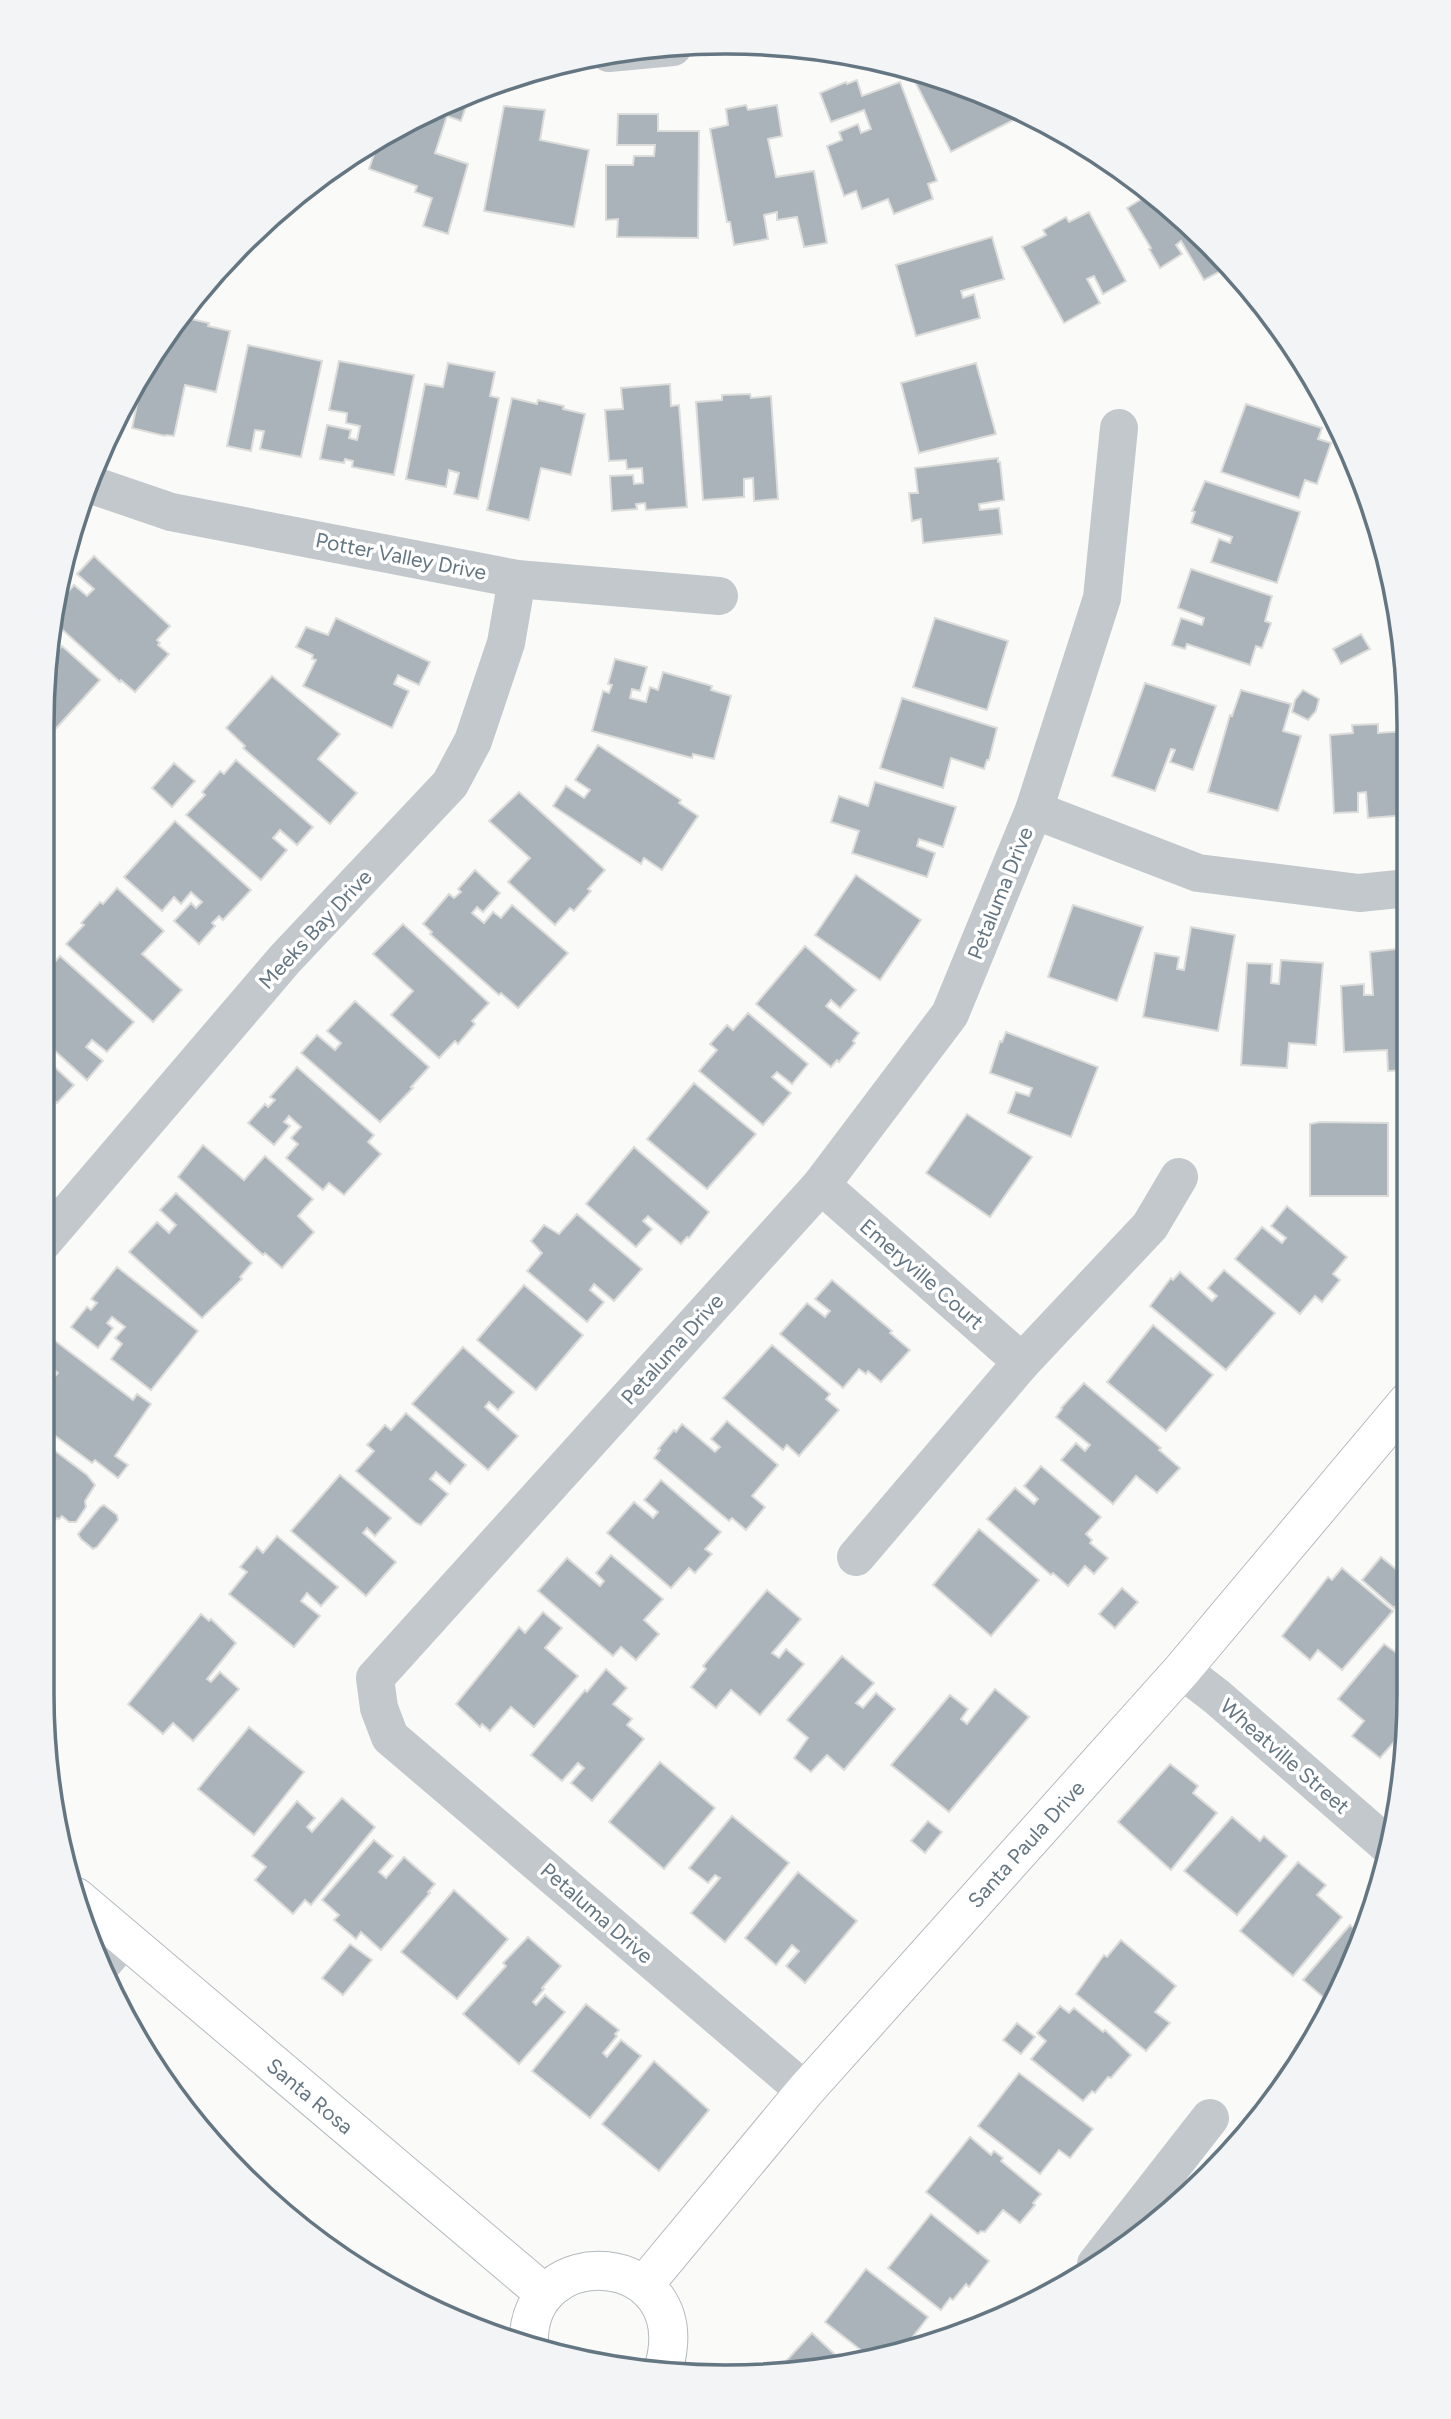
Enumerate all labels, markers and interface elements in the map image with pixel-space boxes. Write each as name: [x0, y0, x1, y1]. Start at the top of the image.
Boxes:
street label: Potter Valley Drive: [314, 527, 488, 585]
street label: Petaluma Drive: [962, 823, 1038, 963]
street label: Meeks Bay Drive: [253, 864, 377, 994]
street label: Emeryville Court: [855, 1213, 989, 1335]
street label: Petaluma Drive: [616, 1288, 728, 1410]
street label: Wheatville Street: [1215, 1693, 1355, 1819]
street label: Santa Paula Drive: [962, 1775, 1090, 1913]
street label: Petaluma Drive: [536, 1857, 658, 1969]
street label: Santa Rosa: [262, 2053, 358, 2139]

